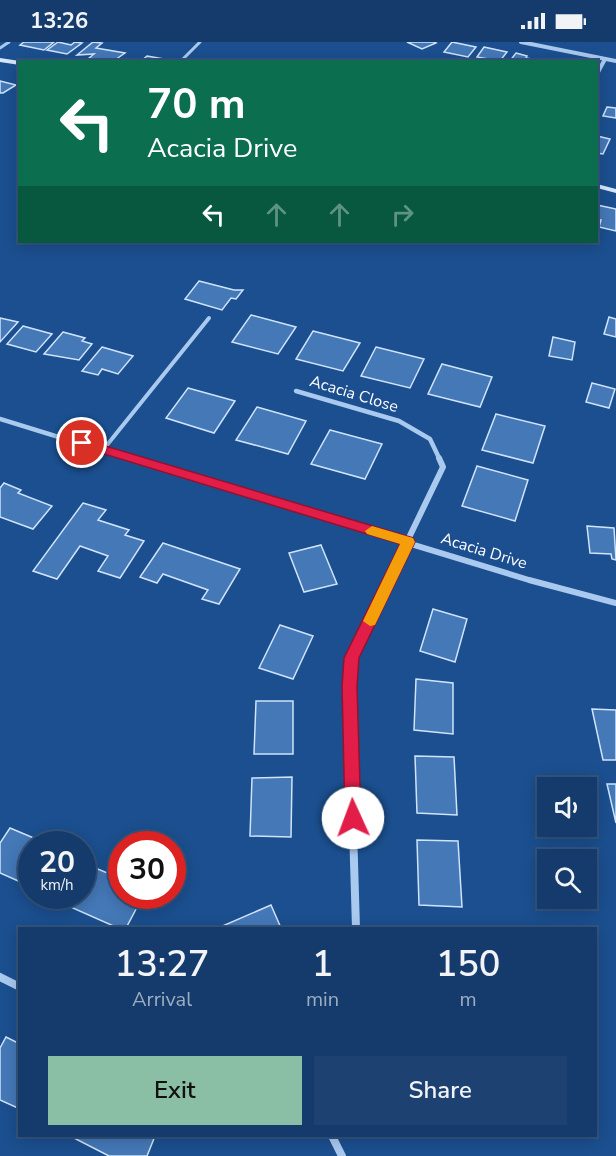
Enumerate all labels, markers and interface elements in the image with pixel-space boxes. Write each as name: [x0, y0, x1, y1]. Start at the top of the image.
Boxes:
text: 13:26: [30, 6, 88, 36]
text: 70 m: [147, 76, 246, 133]
icon: left: [48, 84, 126, 162]
text: Acacia Drive: [147, 130, 297, 167]
icon: left: [197, 198, 230, 231]
icon: ahead: [260, 198, 293, 231]
icon: ahead: [323, 198, 356, 231]
icon: right: [386, 198, 419, 231]
street label: Acacia Close: [307, 370, 401, 418]
pin: [56, 417, 107, 468]
icon: arrive: [65, 426, 98, 459]
street label: Acacia Drive: [438, 527, 530, 575]
map controls: [537, 777, 597, 909]
button: sound: [537, 777, 597, 837]
position arrow: [321, 786, 385, 850]
speed limit sign: 30: [108, 831, 186, 909]
text: 20: [39, 842, 75, 883]
button: search: [537, 849, 597, 909]
text: km/h: [40, 875, 74, 895]
text: 13:27: [115, 940, 209, 989]
text: 1: [312, 940, 333, 989]
text: 150: [436, 940, 500, 989]
text: Arrival: [132, 986, 192, 1013]
text: min: [306, 986, 339, 1013]
text: m: [460, 986, 477, 1013]
button: Exit: [48, 1056, 302, 1125]
button: Share: [314, 1056, 567, 1125]

